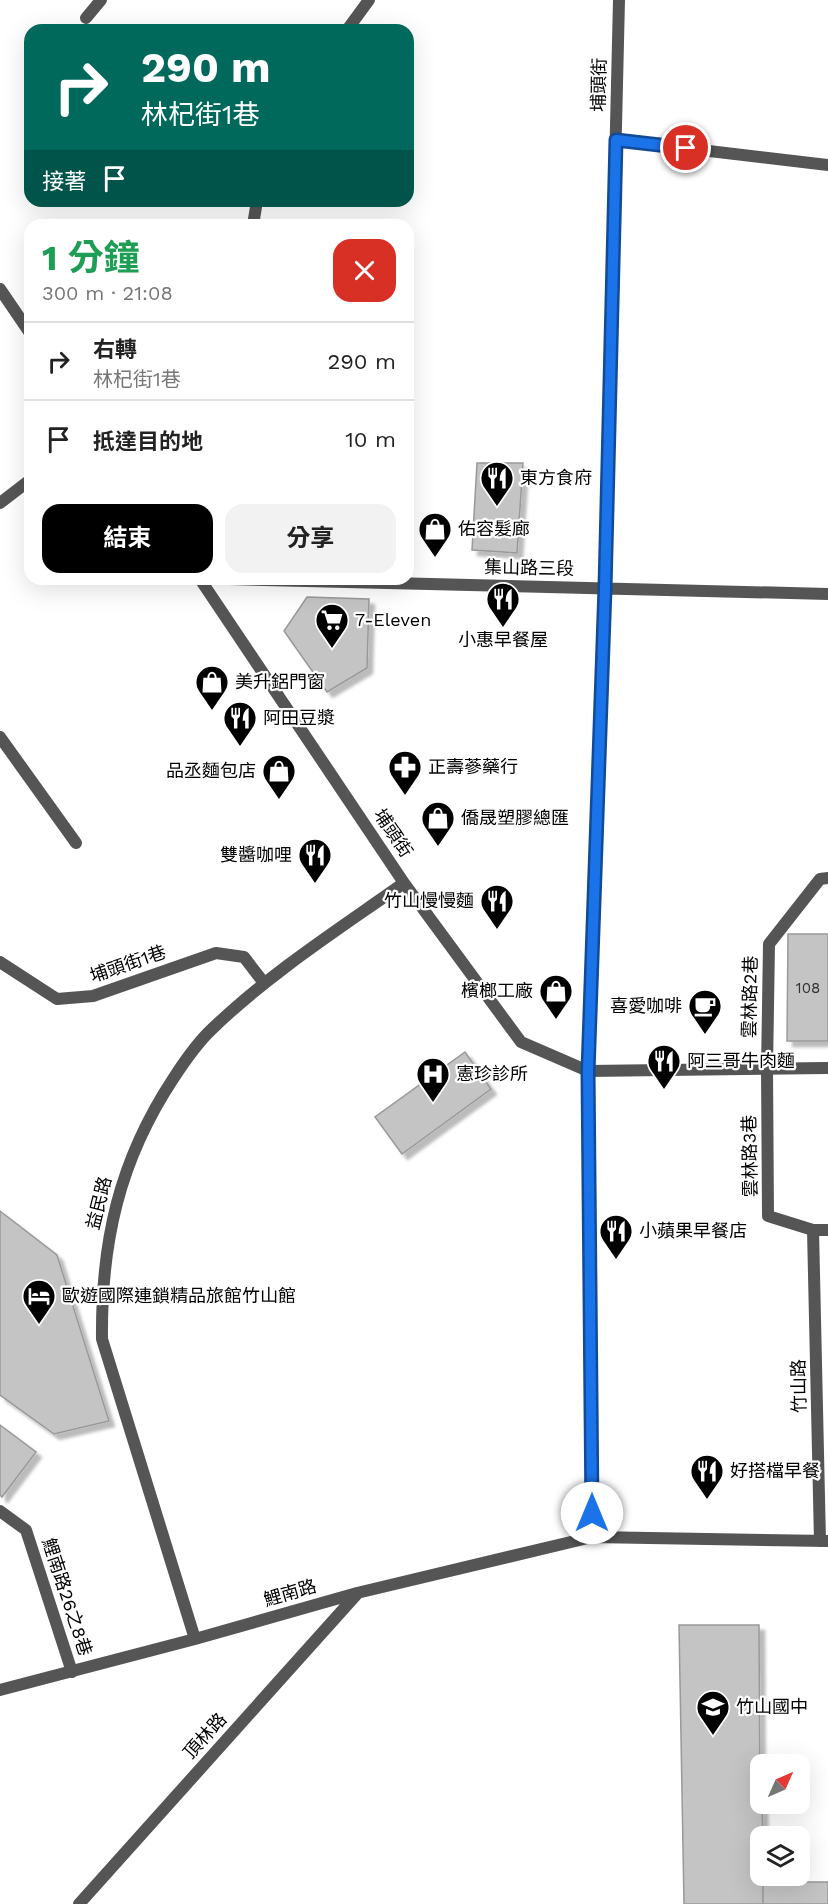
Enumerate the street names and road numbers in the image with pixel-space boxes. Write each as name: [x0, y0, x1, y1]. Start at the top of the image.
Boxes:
street label: 埔頭街: [588, 58, 609, 112]
street label: 集山路三段: [484, 556, 574, 579]
street label: 埔頭街: [370, 804, 417, 861]
street label: 埔頭街1巷: [87, 941, 169, 986]
street label: 雲林路2巷: [738, 956, 761, 1038]
street label: 雲林路3巷: [738, 1115, 761, 1197]
street label: 益民路: [82, 1174, 115, 1232]
street label: 竹山路: [788, 1359, 809, 1413]
street label: 鯉南路26之8巷: [39, 1535, 96, 1658]
street label: 鯉南路: [261, 1575, 319, 1610]
street label: 頂林路: [179, 1709, 230, 1763]

